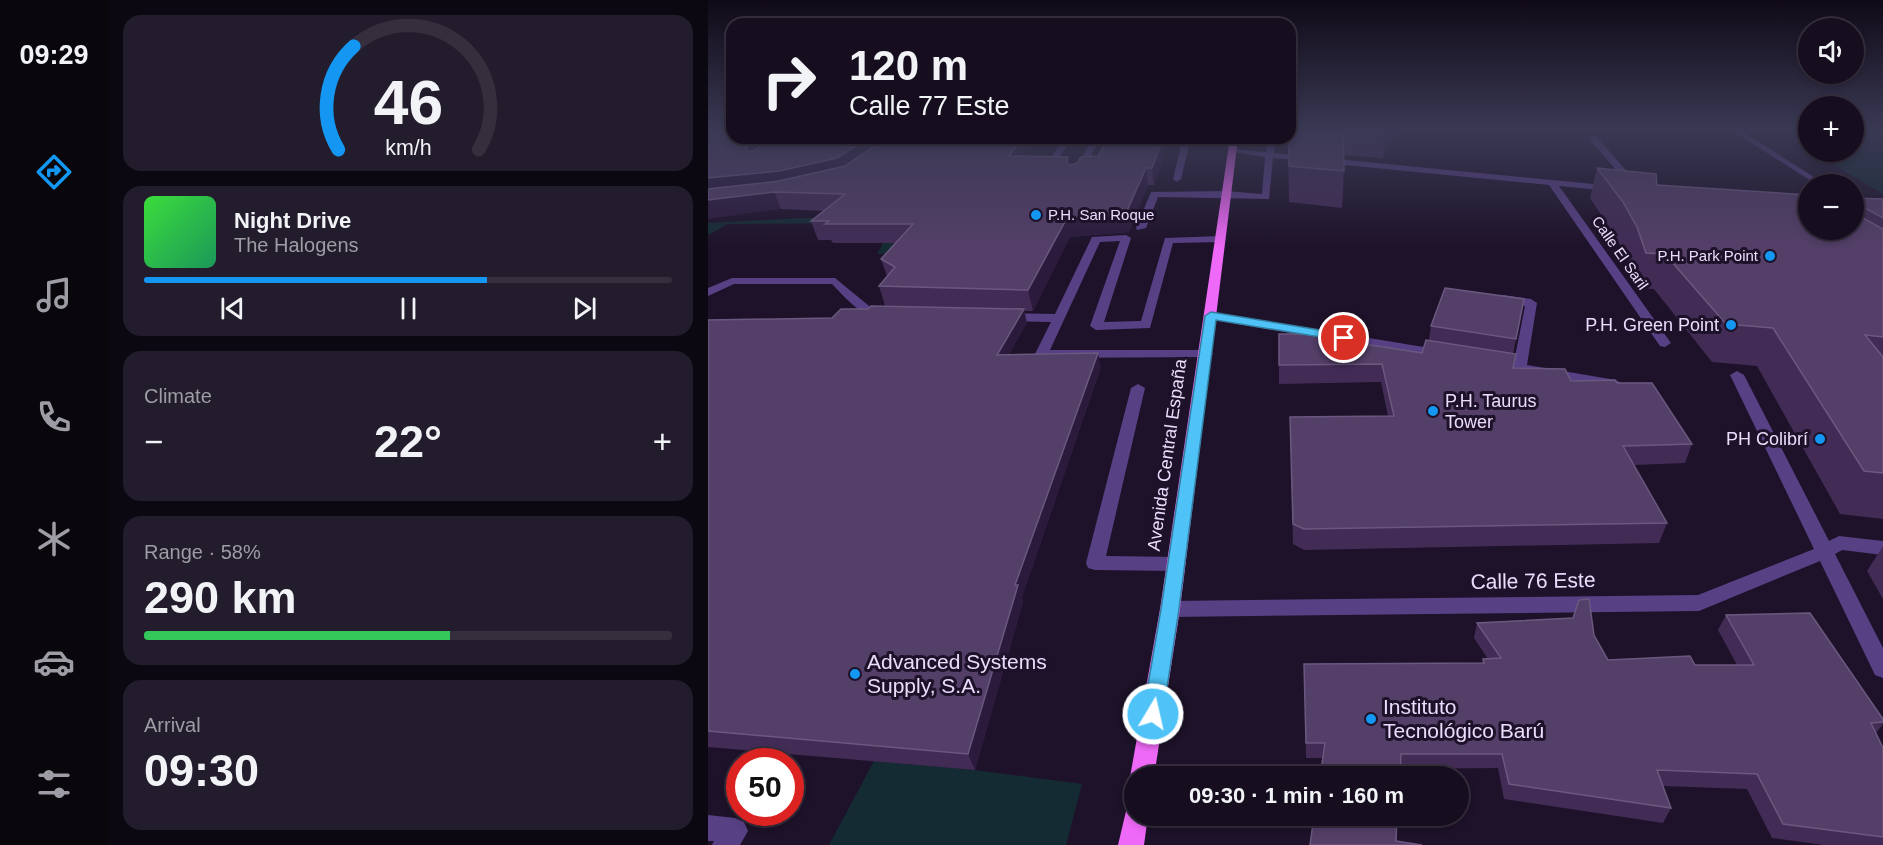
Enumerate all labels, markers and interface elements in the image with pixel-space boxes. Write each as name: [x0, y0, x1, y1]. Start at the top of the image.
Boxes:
map controls: [1798, 18, 1864, 240]
button: sound: [1798, 18, 1864, 84]
text: 09:29: [19, 40, 89, 70]
icon: right: [750, 42, 828, 120]
text: 120 m: [849, 42, 968, 89]
text: 46: [373, 68, 443, 137]
text: Calle 77 Este: [849, 91, 1010, 121]
button: +: [1798, 96, 1864, 162]
text: km/h: [385, 136, 431, 160]
icon: directions: [33, 151, 75, 193]
button: −: [1798, 174, 1864, 240]
place label: P.H. San Roque: [1048, 206, 1154, 223]
text: Night Drive: [234, 208, 351, 233]
marker: P.H. San Roque: [1029, 208, 1043, 222]
street label: Calle El Saril: [1589, 213, 1652, 293]
text: The Halogens: [234, 234, 359, 256]
place label: P.H. Park Point: [1657, 247, 1759, 264]
marker: P.H. Park Point: [1763, 249, 1777, 263]
icon: music: [33, 274, 75, 316]
icon: previous: [216, 292, 249, 325]
icon: pause: [392, 292, 425, 325]
icon: next: [568, 292, 601, 325]
pin: [1318, 312, 1369, 363]
place label: P.H. Green Point: [1585, 315, 1719, 335]
marker: P.H. Green Point: [1724, 318, 1738, 332]
icon: arrive: [1327, 321, 1360, 354]
street label: Avenida Central España: [1144, 357, 1191, 552]
text: Climate: [144, 385, 212, 407]
place label: P.H. Taurus Tower: [1445, 391, 1536, 432]
icon: phone: [33, 396, 75, 438]
marker: P.H. Taurus Tower: [1426, 404, 1440, 418]
text: 22°: [374, 416, 442, 467]
text: −: [144, 423, 163, 460]
text: +: [653, 423, 672, 460]
place label: PH Colibrí: [1726, 429, 1808, 449]
marker: PH Colibrí: [1813, 432, 1827, 446]
icon: climate: [33, 518, 75, 560]
text: Range · 58%: [144, 541, 261, 563]
street label: Calle 76 Este: [1470, 568, 1596, 593]
text: 290 km: [144, 572, 297, 623]
icon: car: [33, 641, 75, 683]
place label: Advanced Systems Supply, S.A.: [867, 650, 1047, 697]
marker: Advanced Systems Supply, S.A.: [848, 667, 862, 681]
position arrow: [1121, 682, 1185, 746]
place label: Instituto Tecnológico Barú: [1383, 695, 1544, 742]
marker: Instituto Tecnológico Barú: [1364, 712, 1378, 726]
text: Arrival: [144, 714, 201, 736]
text: 09:30: [144, 745, 259, 796]
speed limit sign: 50: [726, 748, 804, 826]
icon: filters: [33, 763, 75, 805]
text: 09:30 · 1 min · 160 m: [1189, 783, 1404, 808]

